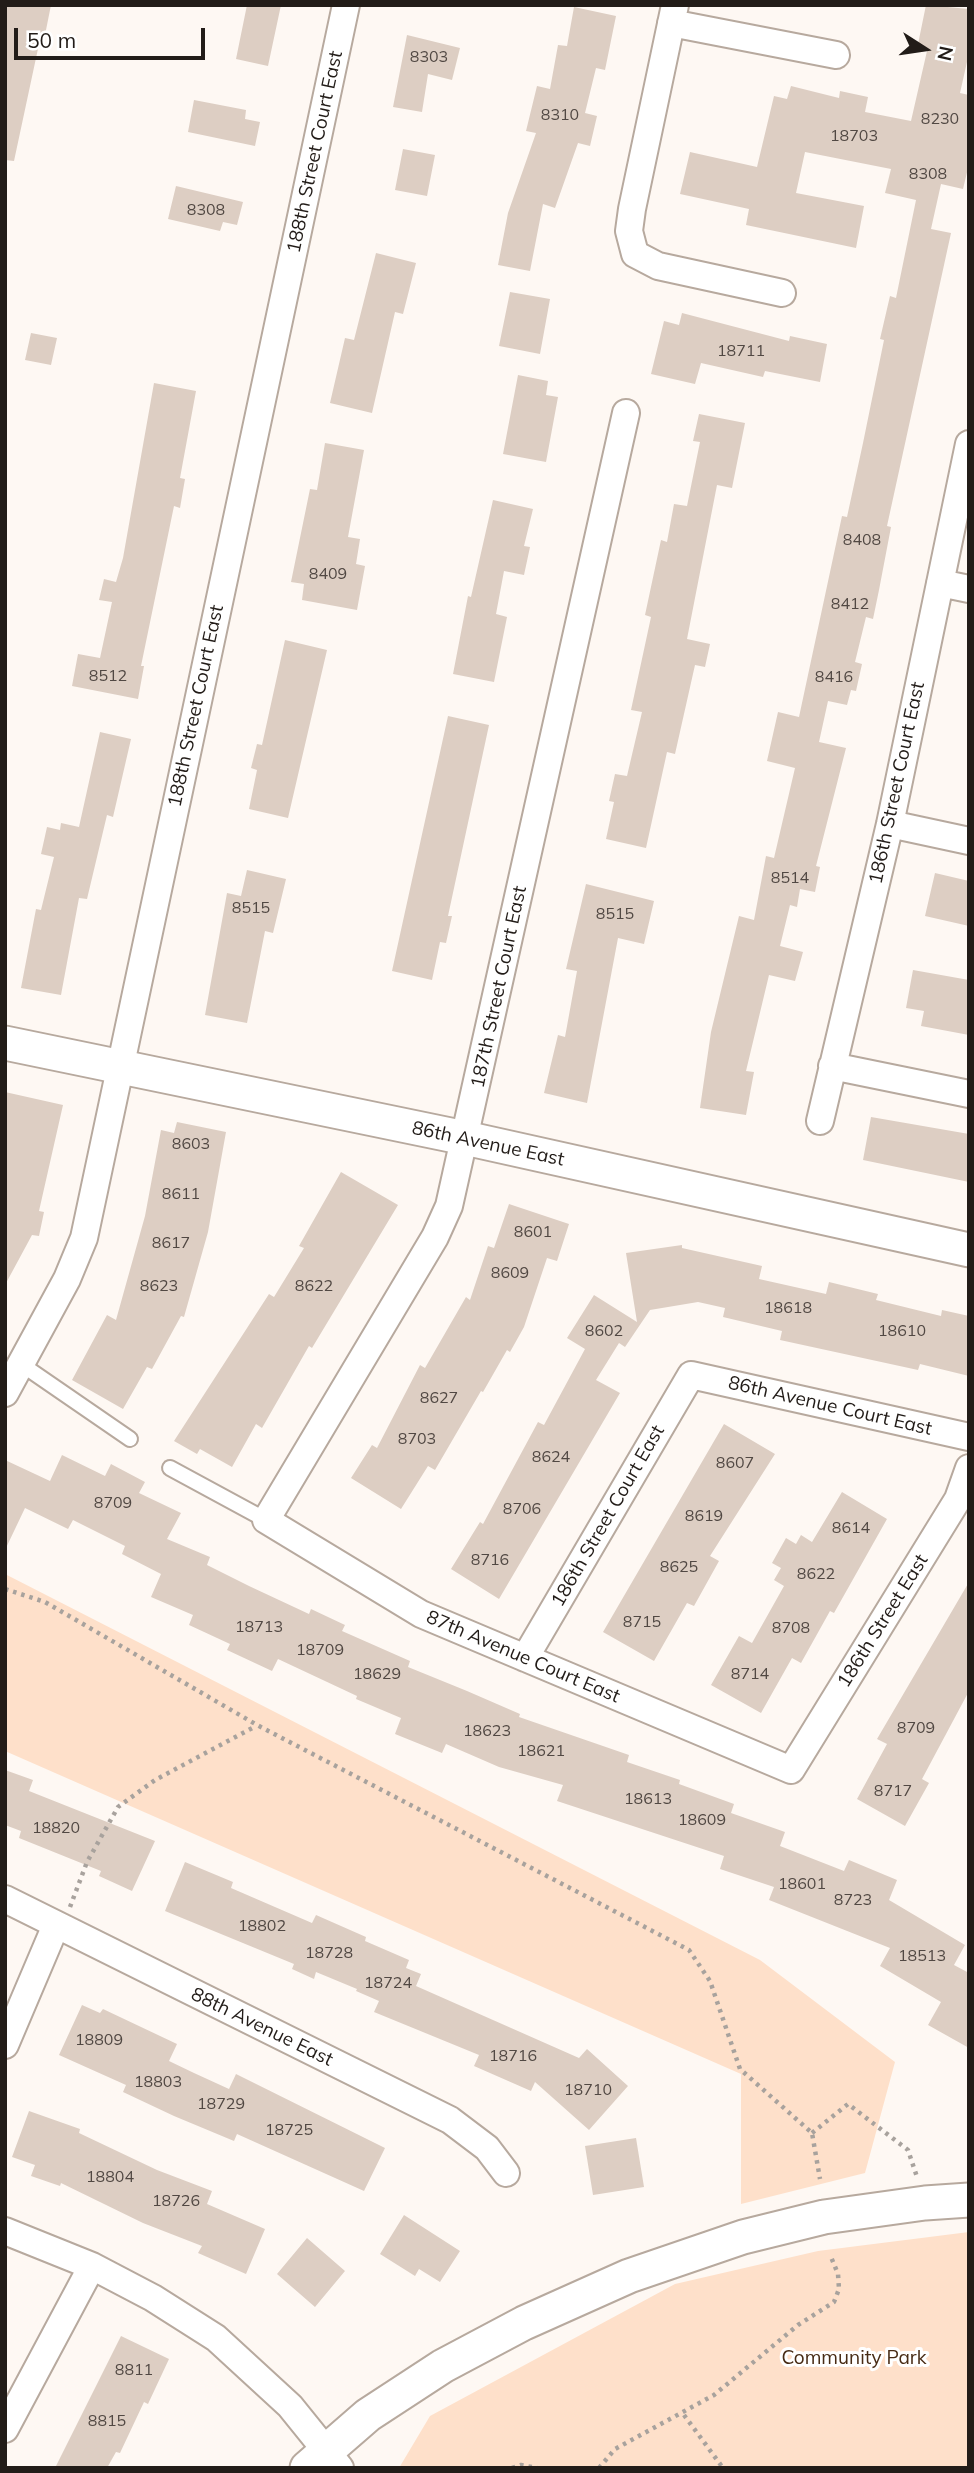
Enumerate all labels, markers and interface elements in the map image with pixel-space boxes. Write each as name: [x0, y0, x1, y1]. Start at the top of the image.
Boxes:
scale bar: [18, 14, 208, 58]
north arrow: [890, 14, 960, 84]
text: 50 m: [27, 27, 76, 53]
text: N: [932, 44, 959, 63]
house number: 8303: [410, 47, 448, 67]
street label: 188th Street Court East: [282, 49, 348, 255]
house number: 8310: [541, 105, 579, 125]
house number: 8230: [921, 109, 959, 129]
house number: 18703: [830, 126, 878, 146]
house number: 8308: [909, 164, 947, 184]
house number: 8308: [187, 200, 225, 220]
house number: 18711: [717, 341, 765, 361]
house number: 8408: [843, 530, 881, 550]
house number: 8409: [309, 564, 347, 584]
house number: 8412: [831, 594, 869, 614]
street label: 188th Street Court East: [163, 603, 229, 809]
house number: 8512: [89, 666, 127, 686]
house number: 8416: [815, 667, 853, 687]
street label: 186th Street Court East: [864, 680, 930, 886]
house number: 8514: [771, 868, 809, 888]
street label: 187th Street Court East: [466, 884, 532, 1090]
house number: 8515: [232, 898, 270, 918]
house number: 8515: [596, 904, 634, 924]
street label: 86th Avenue East: [410, 1117, 566, 1171]
house number: 8603: [172, 1134, 210, 1154]
house number: 8611: [162, 1184, 200, 1204]
house number: 8601: [514, 1222, 552, 1242]
house number: 8617: [152, 1233, 190, 1253]
house number: 8609: [491, 1263, 529, 1283]
house number: 8623: [140, 1276, 178, 1296]
house number: 8622: [295, 1276, 333, 1296]
house number: 18618: [764, 1298, 812, 1318]
house number: 8602: [585, 1321, 623, 1341]
house number: 18610: [878, 1321, 926, 1341]
street label: 86th Avenue Court East: [726, 1371, 934, 1441]
house number: 8627: [420, 1388, 458, 1408]
street label: 186th Street Court East: [547, 1421, 669, 1611]
house number: 8703: [398, 1429, 436, 1449]
house number: 8624: [532, 1447, 570, 1467]
house number: 8607: [716, 1453, 754, 1473]
house number: 8709: [94, 1493, 132, 1513]
house number: 8706: [503, 1499, 541, 1519]
house number: 8619: [685, 1506, 723, 1526]
house number: 8614: [832, 1518, 870, 1538]
house number: 8716: [471, 1550, 509, 1570]
street label: 186th Street East: [833, 1550, 933, 1692]
house number: 8625: [660, 1557, 698, 1577]
house number: 8622: [797, 1564, 835, 1584]
street label: 87th Avenue Court East: [423, 1606, 623, 1708]
house number: 8715: [623, 1612, 661, 1632]
house number: 18713: [235, 1617, 283, 1637]
house number: 8708: [772, 1618, 810, 1638]
house number: 18709: [296, 1640, 344, 1660]
house number: 18629: [353, 1664, 401, 1684]
house number: 8714: [731, 1664, 769, 1684]
house number: 8709: [897, 1718, 935, 1738]
house number: 18623: [463, 1721, 511, 1741]
house number: 18621: [517, 1741, 565, 1761]
house number: 8717: [874, 1781, 912, 1801]
house number: 18613: [624, 1789, 672, 1809]
house number: 18609: [678, 1810, 726, 1830]
house number: 18820: [32, 1818, 80, 1838]
house number: 18601: [778, 1874, 826, 1894]
house number: 8723: [834, 1890, 872, 1910]
house number: 18802: [238, 1916, 286, 1936]
house number: 18728: [305, 1943, 353, 1963]
house number: 18513: [898, 1946, 946, 1966]
house number: 18724: [364, 1973, 412, 1993]
street label: 88th Avenue East: [187, 1983, 337, 2071]
house number: 18809: [75, 2030, 123, 2050]
house number: 18716: [489, 2046, 537, 2066]
house number: 18803: [134, 2072, 182, 2092]
house number: 18710: [564, 2080, 612, 2100]
house number: 18729: [197, 2094, 245, 2114]
house number: 18725: [265, 2120, 313, 2140]
house number: 18804: [86, 2167, 134, 2187]
house number: 18726: [152, 2191, 200, 2211]
park label: Community Park: [782, 2347, 926, 2369]
house number: 8811: [115, 2360, 153, 2380]
house number: 8815: [88, 2411, 126, 2431]

